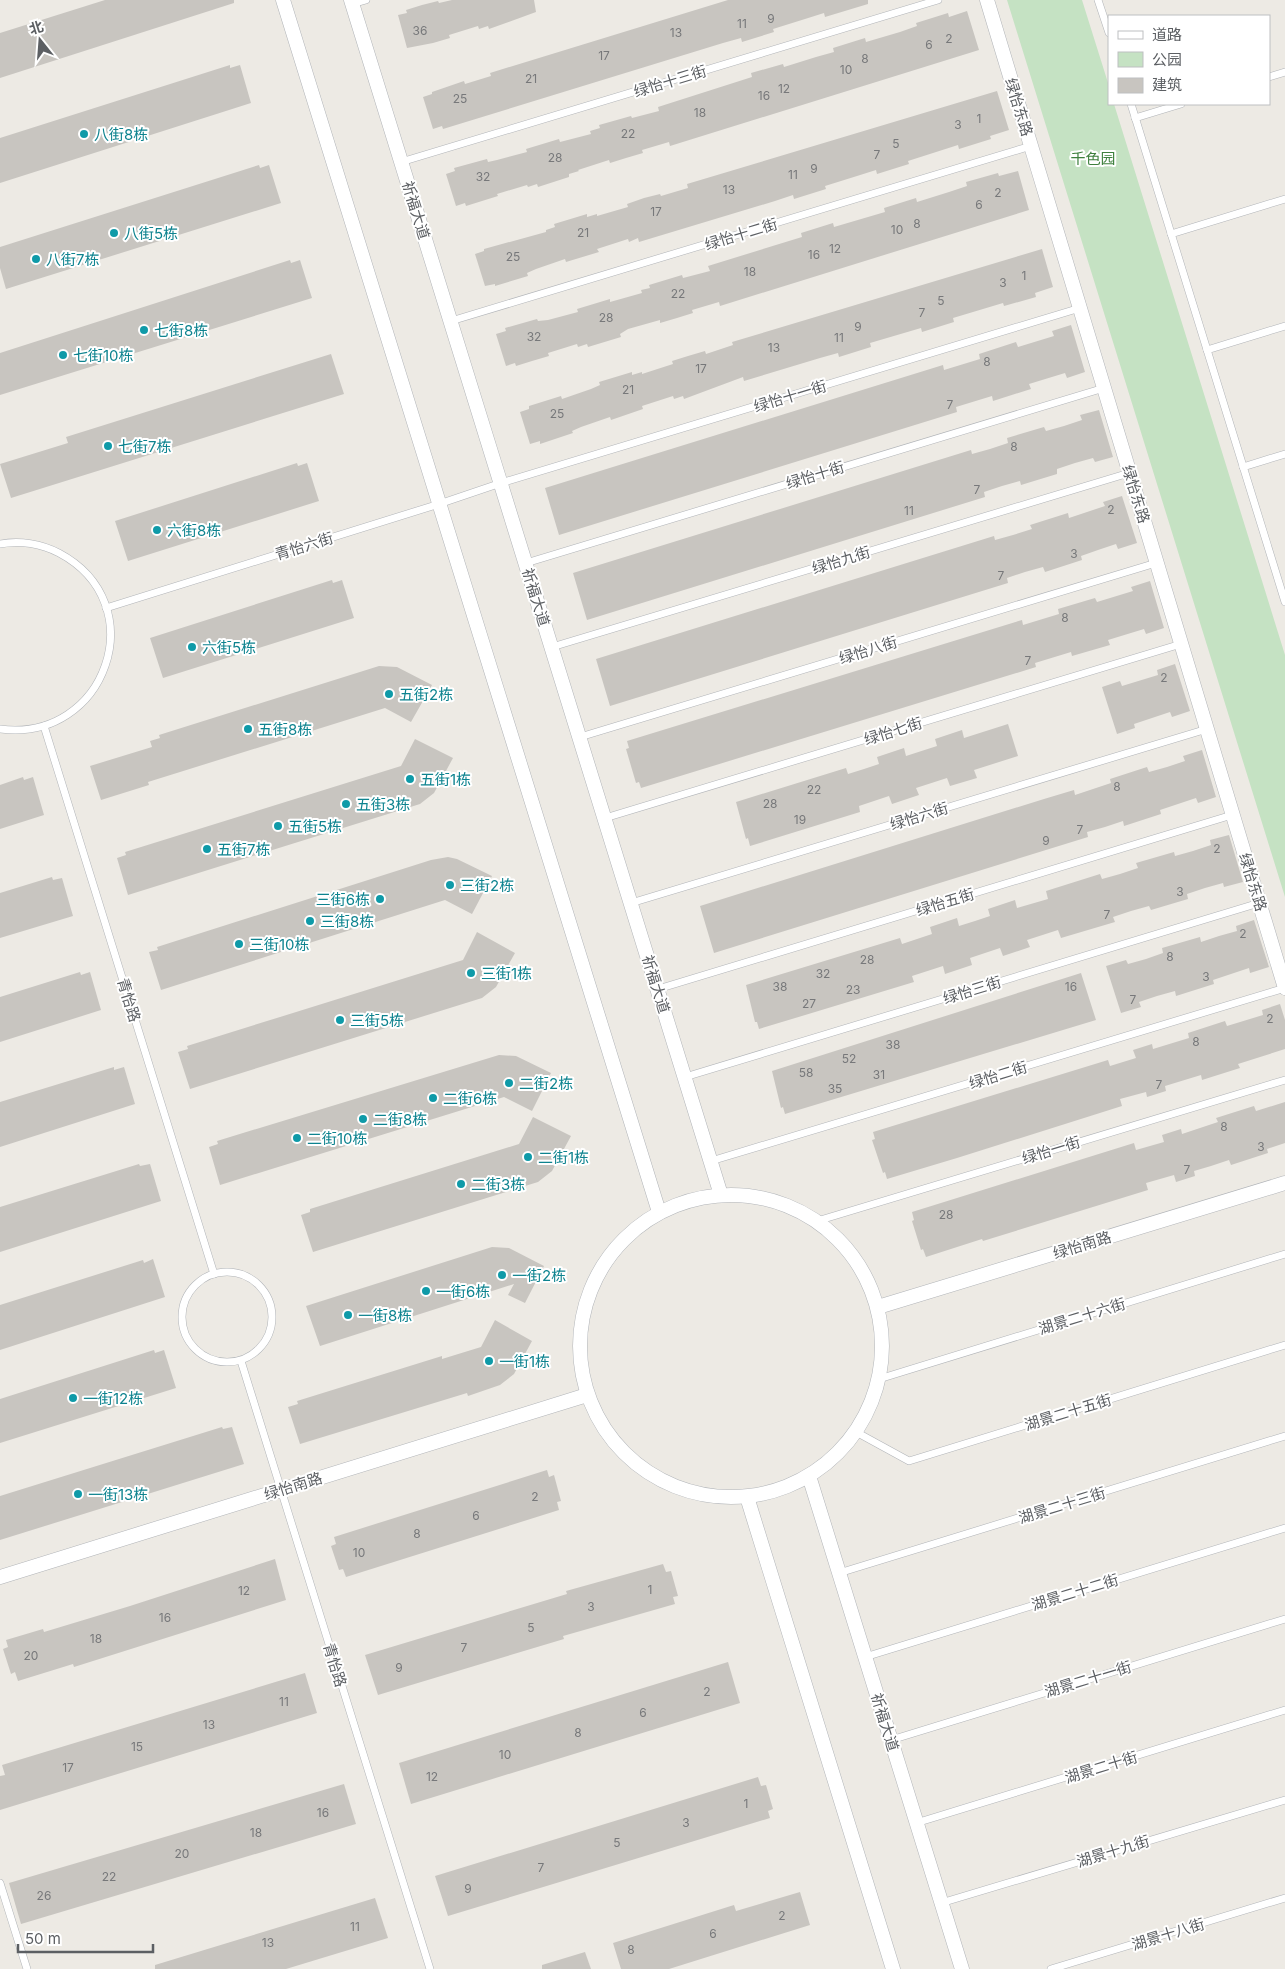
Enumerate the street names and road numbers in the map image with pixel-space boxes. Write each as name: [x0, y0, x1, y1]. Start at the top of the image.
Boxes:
street label: 绿怡十三街: [631, 61, 709, 101]
street label: 绿怡东路: [1001, 76, 1037, 138]
street label: 祈福大道: [398, 179, 434, 241]
street label: 绿怡十二街: [702, 214, 780, 254]
street label: 绿怡十一街: [751, 376, 829, 416]
street label: 绿怡十街: [784, 457, 846, 493]
street label: 绿怡东路: [1118, 463, 1154, 525]
street label: 青怡六街: [273, 528, 335, 564]
street label: 绿怡九街: [810, 542, 872, 578]
street label: 祈福大道: [518, 566, 554, 628]
street label: 绿怡八街: [837, 632, 899, 668]
street label: 绿怡七街: [862, 713, 924, 749]
street label: 绿怡六街: [888, 798, 950, 834]
street label: 绿怡东路: [1235, 851, 1271, 913]
street label: 绿怡五街: [914, 884, 976, 920]
street label: 祈福大道: [638, 953, 674, 1015]
street label: 绿怡三街: [941, 972, 1003, 1008]
street label: 青怡路: [113, 976, 145, 1024]
street label: 绿怡二街: [967, 1057, 1029, 1093]
street label: 绿怡一街: [1020, 1132, 1082, 1168]
street label: 绿怡南路: [1051, 1227, 1113, 1263]
street label: 湖景二十六街: [1036, 1294, 1128, 1338]
street label: 湖景二十五街: [1022, 1390, 1114, 1434]
street label: 绿怡南路: [262, 1468, 324, 1504]
street label: 湖景二十三街: [1016, 1483, 1108, 1527]
street label: 湖景二十二街: [1029, 1570, 1121, 1614]
street label: 青怡路: [319, 1641, 351, 1689]
street label: 湖景二十一街: [1042, 1657, 1134, 1701]
street label: 祈福大道: [867, 1691, 903, 1753]
street label: 湖景二十街: [1062, 1747, 1140, 1787]
street label: 湖景十九街: [1074, 1831, 1152, 1871]
street label: 湖景十八街: [1129, 1914, 1207, 1954]

